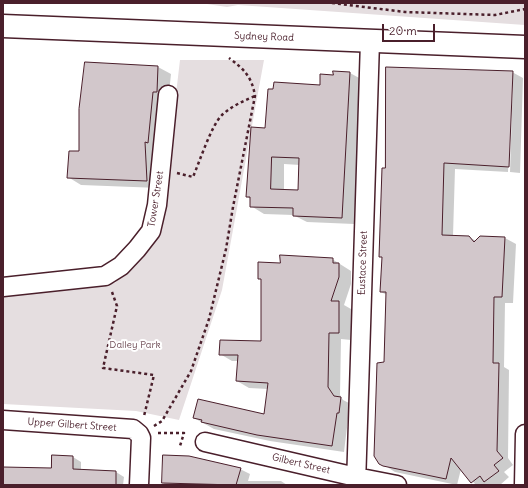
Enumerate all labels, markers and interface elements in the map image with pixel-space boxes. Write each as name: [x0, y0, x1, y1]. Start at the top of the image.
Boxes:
scale bar: [384, 16, 437, 42]
text: 20 m: [389, 23, 417, 38]
street label: Sydney Road: [234, 30, 294, 44]
street label: Tower Street: [146, 170, 166, 228]
street label: Eustace Street: [356, 231, 370, 295]
park label: Dalley Park: [109, 339, 161, 351]
street label: Upper Gilbert Street: [27, 416, 117, 434]
street label: Gilbert Street: [271, 452, 331, 476]

